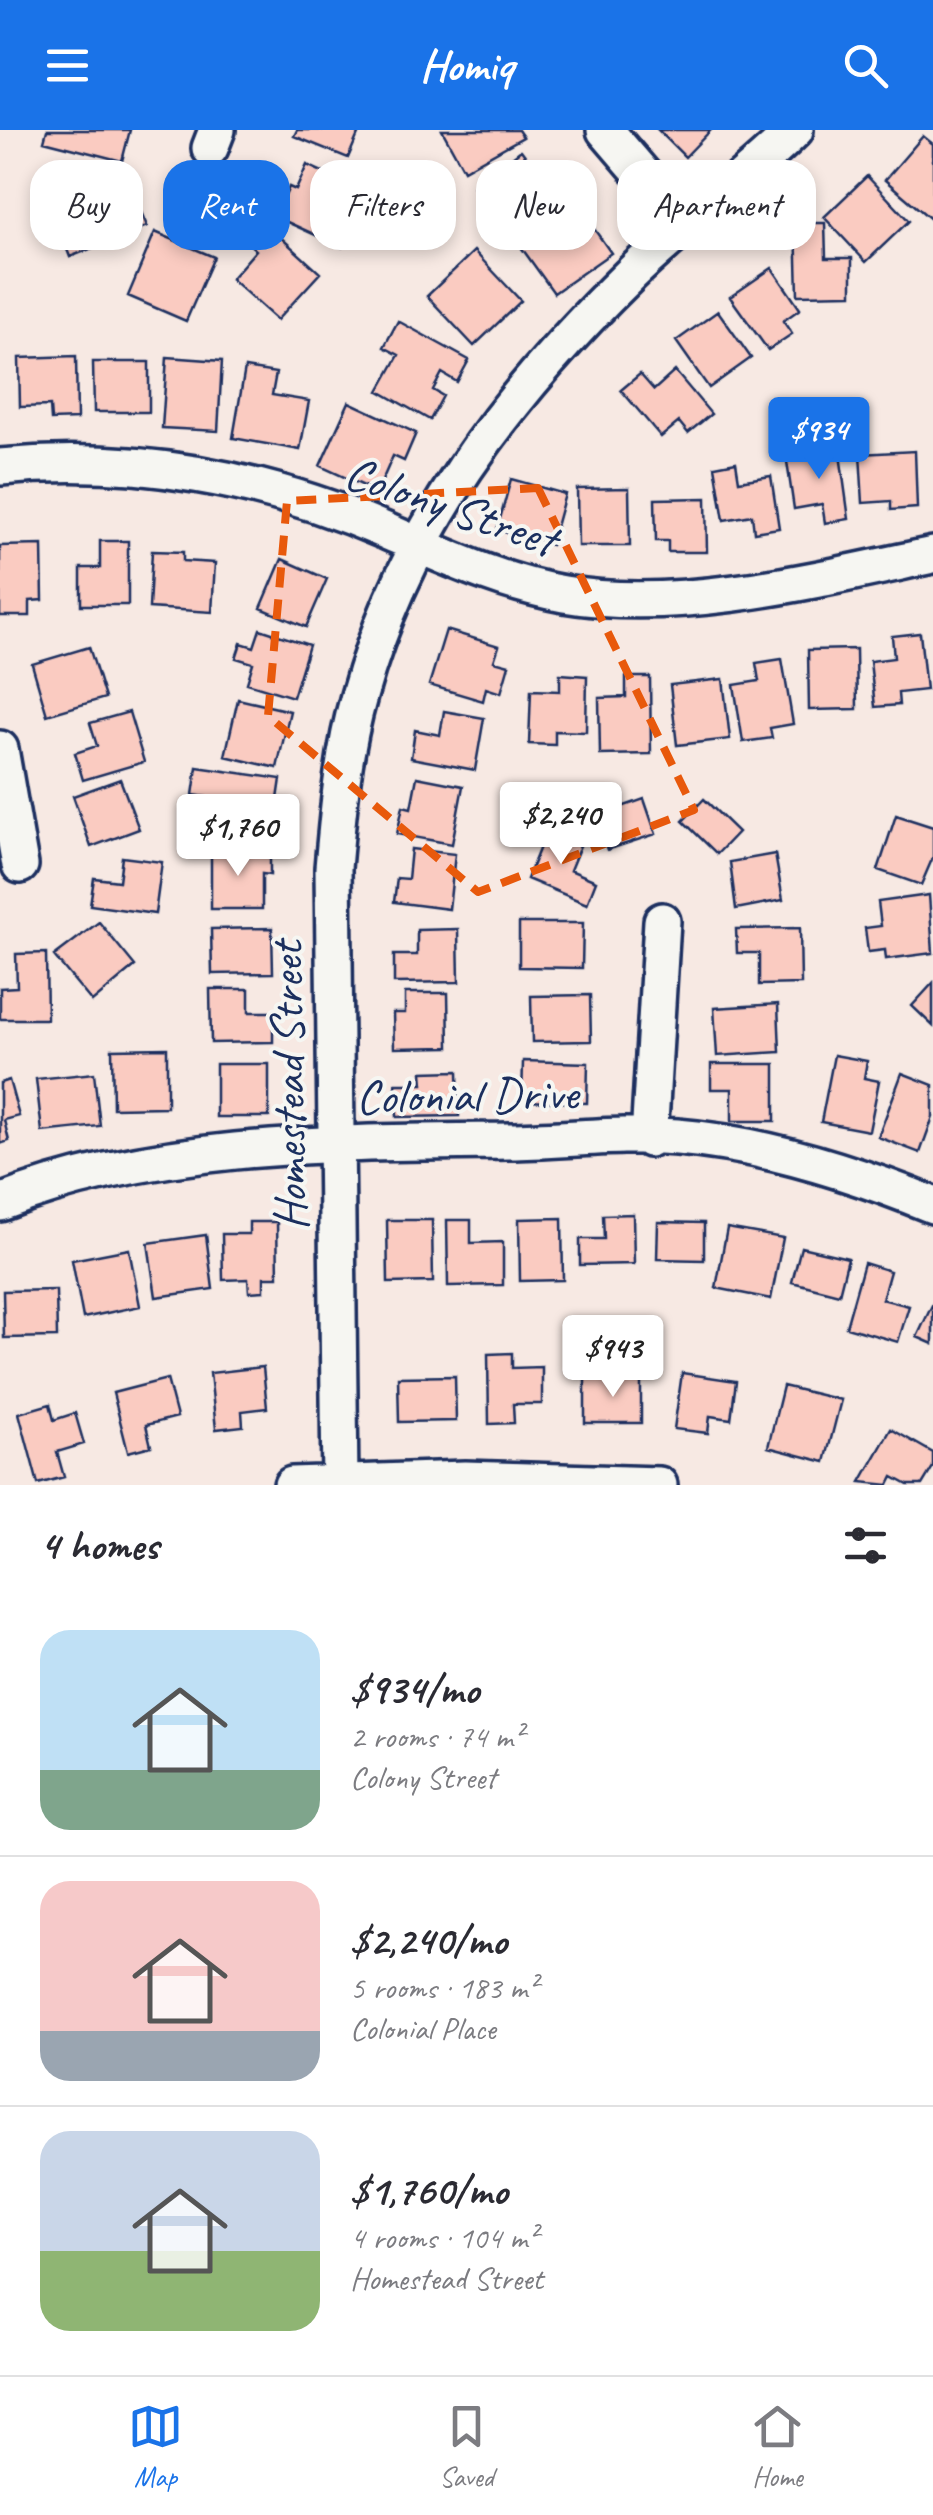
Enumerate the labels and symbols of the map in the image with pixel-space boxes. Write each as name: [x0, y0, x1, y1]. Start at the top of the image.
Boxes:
pin: $934: [760, 397, 878, 482]
street label: Colony Street: [337, 442, 570, 572]
pin: $2,240: [480, 782, 642, 867]
pin: $1,760: [157, 794, 319, 879]
street label: Homestead Street: [255, 937, 321, 1231]
street label: Colonial Drive: [356, 1063, 582, 1127]
pin: $943: [554, 1315, 672, 1400]

